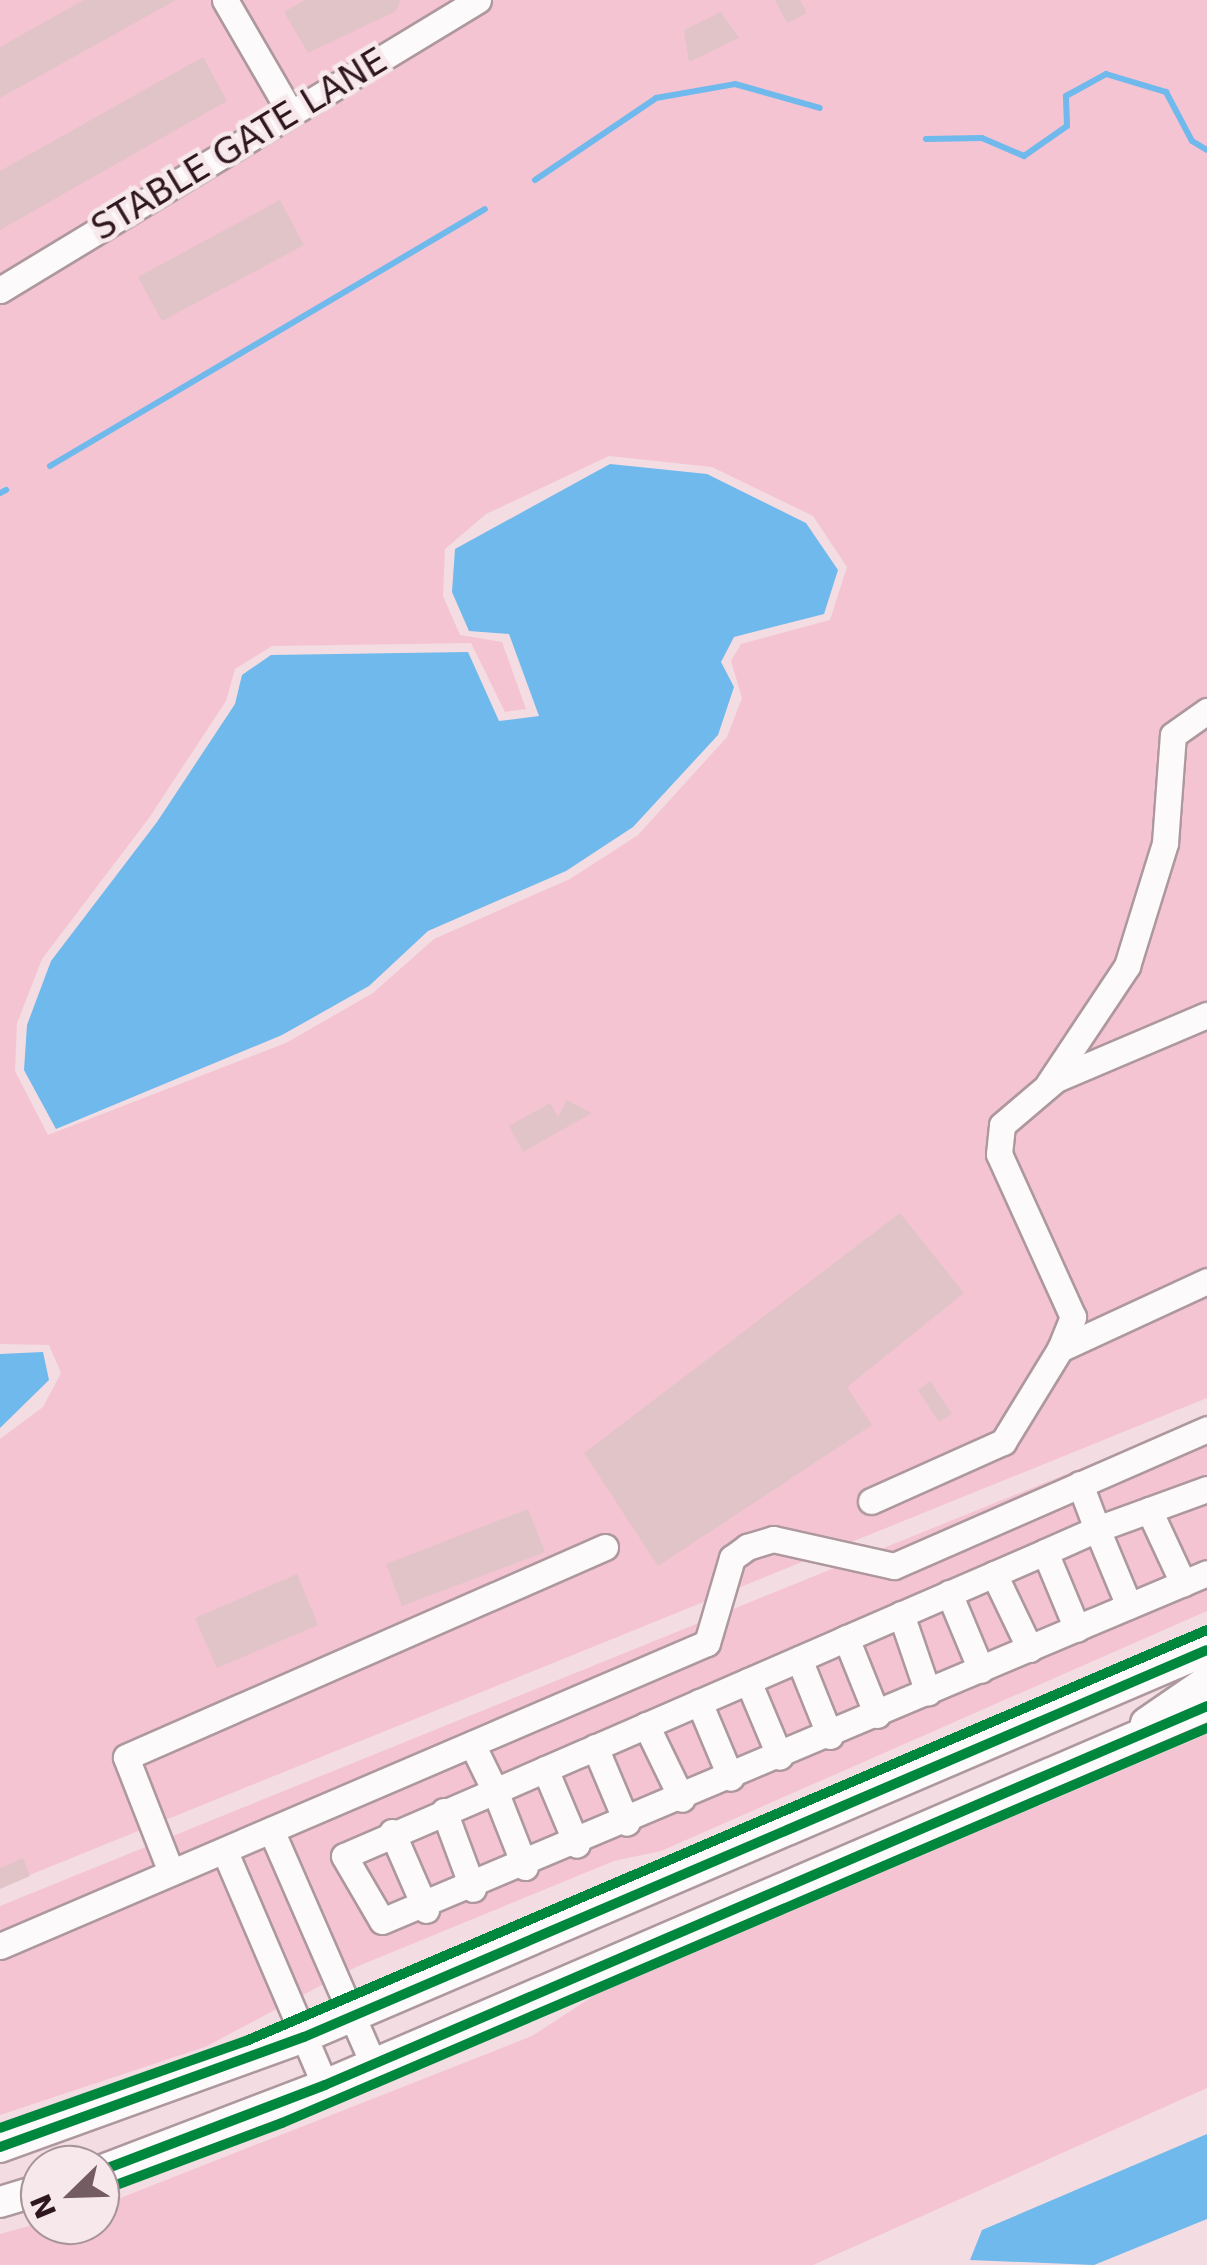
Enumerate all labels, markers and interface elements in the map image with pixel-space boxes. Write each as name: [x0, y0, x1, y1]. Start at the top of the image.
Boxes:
street label: STABLE GATE LANE: [84, 39, 394, 249]
north arrow: [20, 2145, 120, 2245]
text: N: [24, 2189, 64, 2223]

